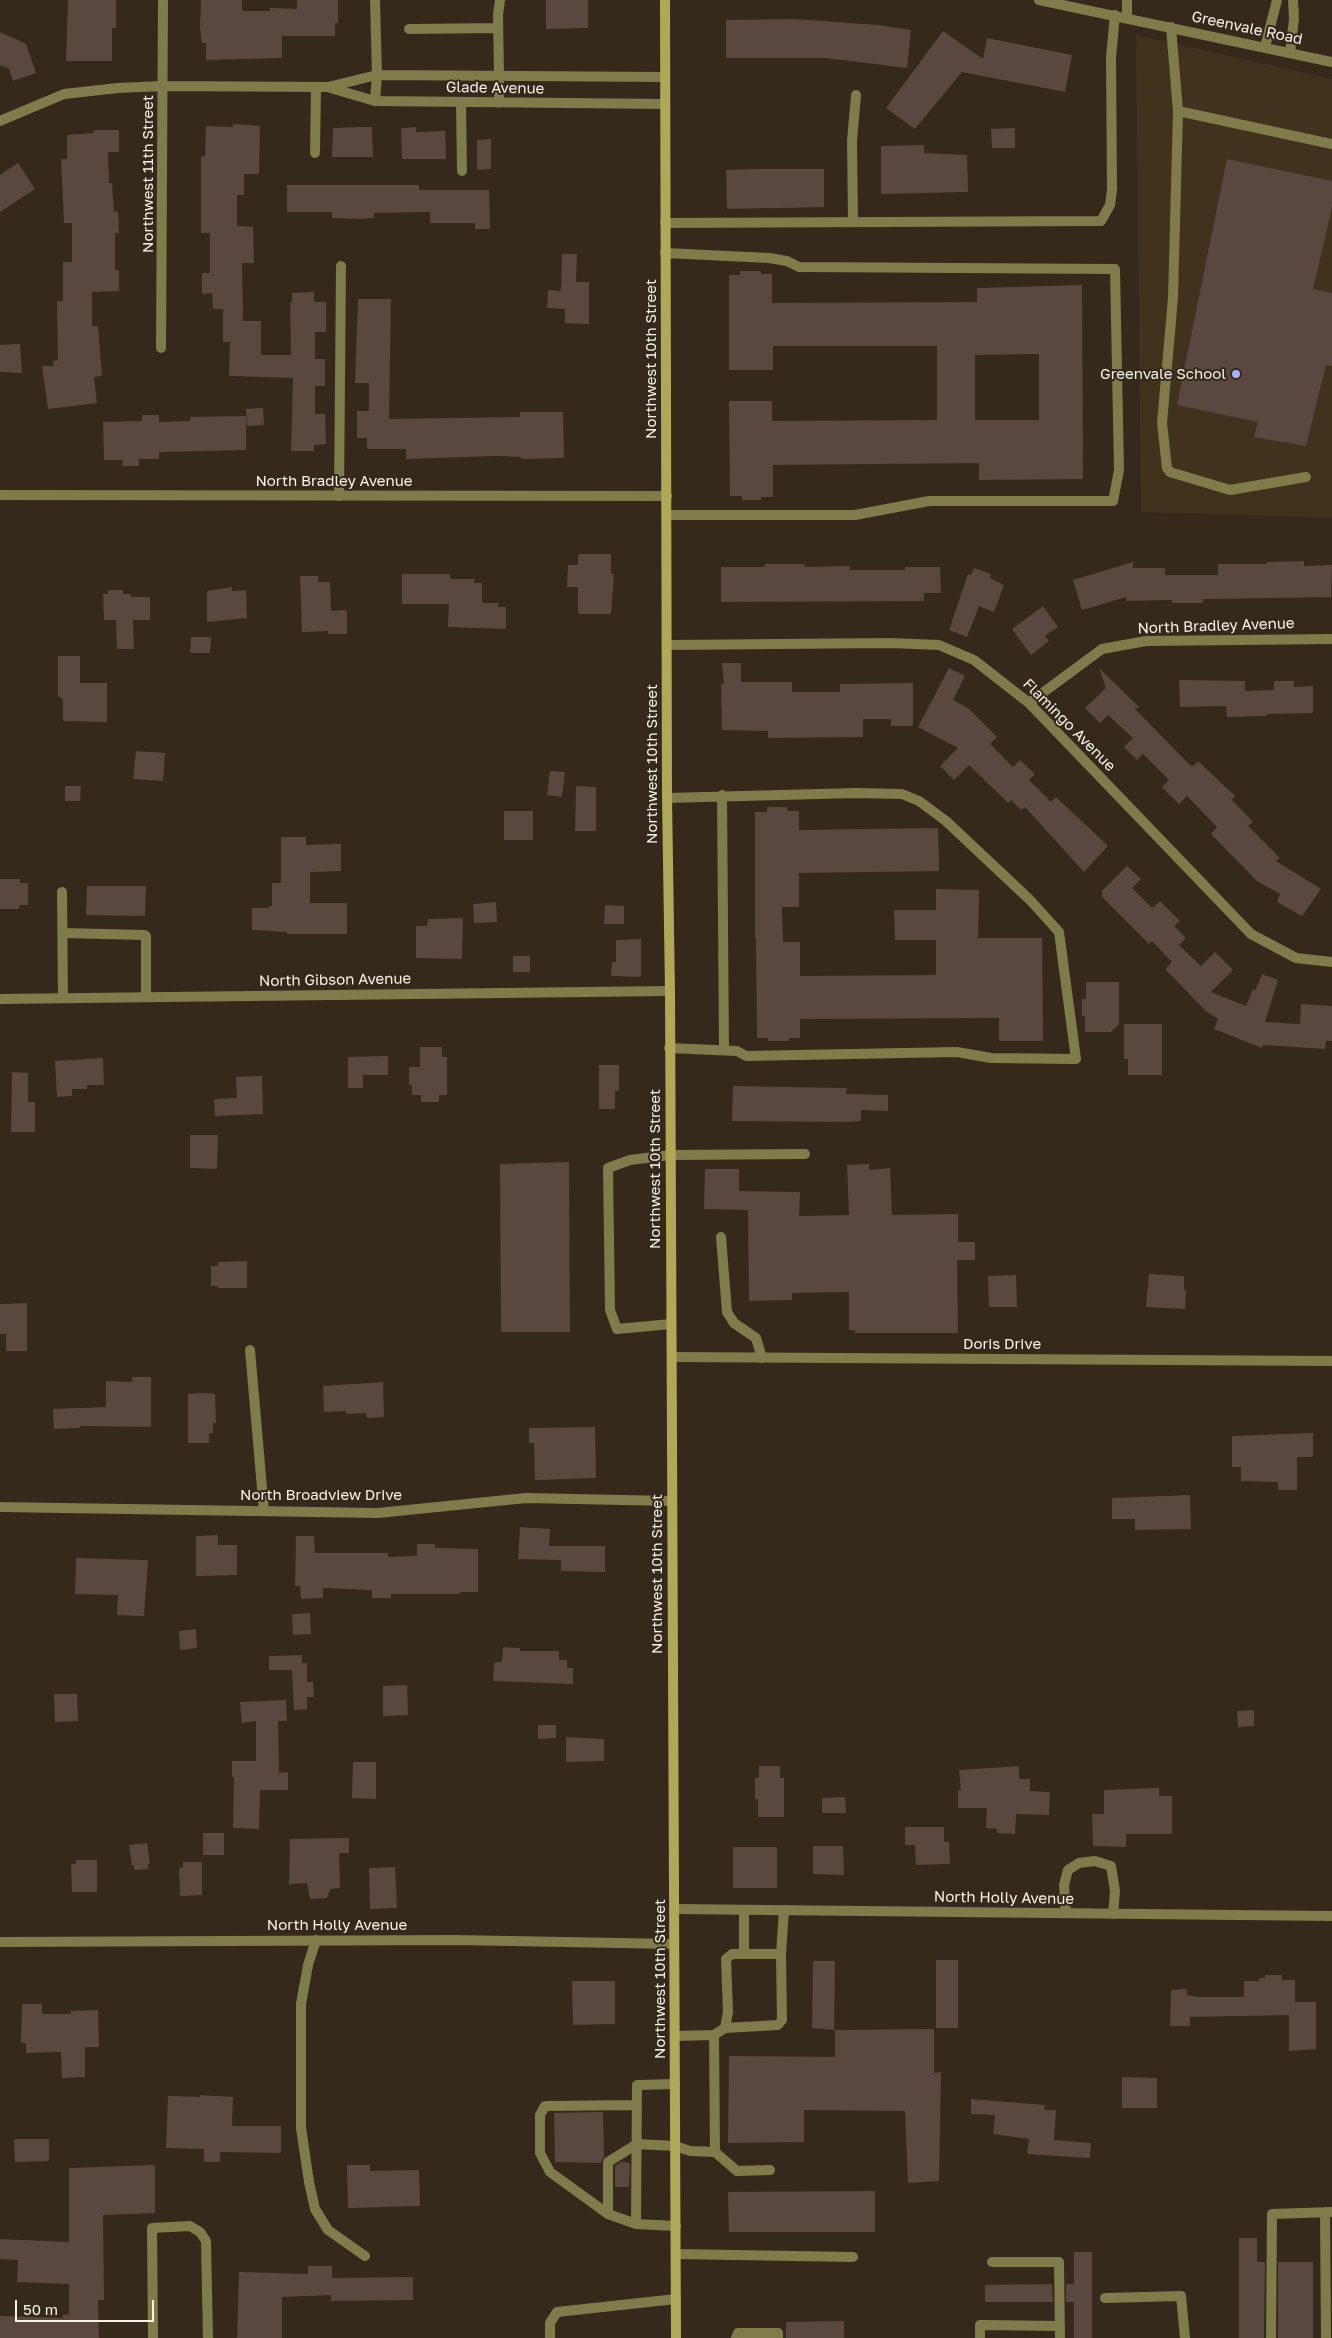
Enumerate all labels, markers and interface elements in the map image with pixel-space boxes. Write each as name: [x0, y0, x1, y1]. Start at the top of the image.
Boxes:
street label: Greenvale Road: [1190, 7, 1304, 49]
street label: Glade Avenue: [446, 78, 544, 98]
street label: Northwest 11th Street: [139, 95, 157, 253]
street label: Northwest 10th Street: [642, 279, 660, 439]
place label: Greenvale School: [1100, 365, 1226, 383]
marker: Greenvale School: [1230, 368, 1242, 380]
street label: North Bradley Avenue: [255, 472, 413, 490]
street label: North Bradley Avenue: [1137, 614, 1295, 638]
street label: Flamingo Avenue: [1019, 675, 1119, 775]
street label: Northwest 10th Street: [643, 684, 661, 844]
street label: North Gibson Avenue: [259, 970, 411, 990]
street label: Northwest 10th Street: [646, 1089, 664, 1249]
street label: Doris Drive: [963, 1335, 1041, 1353]
street label: North Broadview Drive: [240, 1486, 402, 1504]
street label: Northwest 10th Street: [648, 1494, 666, 1654]
street label: North Holly Avenue: [934, 1888, 1074, 1908]
street label: Northwest 10th Street: [651, 1899, 669, 2059]
street label: North Holly Avenue: [267, 1916, 407, 1934]
scale bar: [18, 2290, 156, 2322]
text: 50 m: [23, 2300, 58, 2318]

